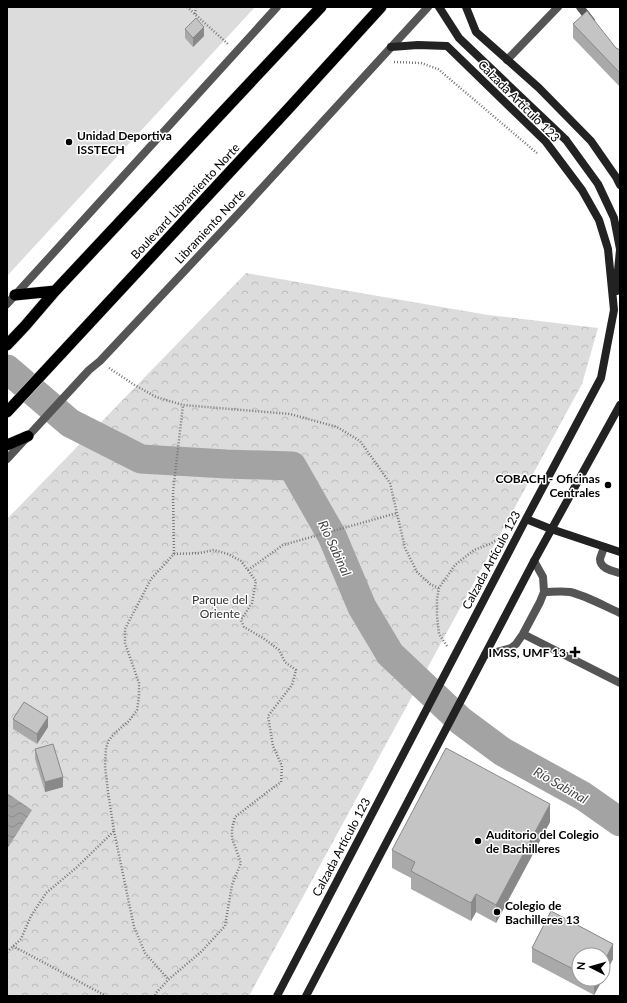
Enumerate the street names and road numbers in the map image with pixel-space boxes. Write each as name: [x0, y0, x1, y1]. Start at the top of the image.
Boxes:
street label: Calzada Artículo 123: [475, 57, 563, 145]
street label: Boulevard Libramiento Norte: [128, 140, 242, 262]
street label: Libramiento Norte: [172, 186, 248, 266]
street label: Calzada Artículo 123: [459, 508, 523, 612]
street label: Calzada Artículo 123: [309, 795, 373, 899]

